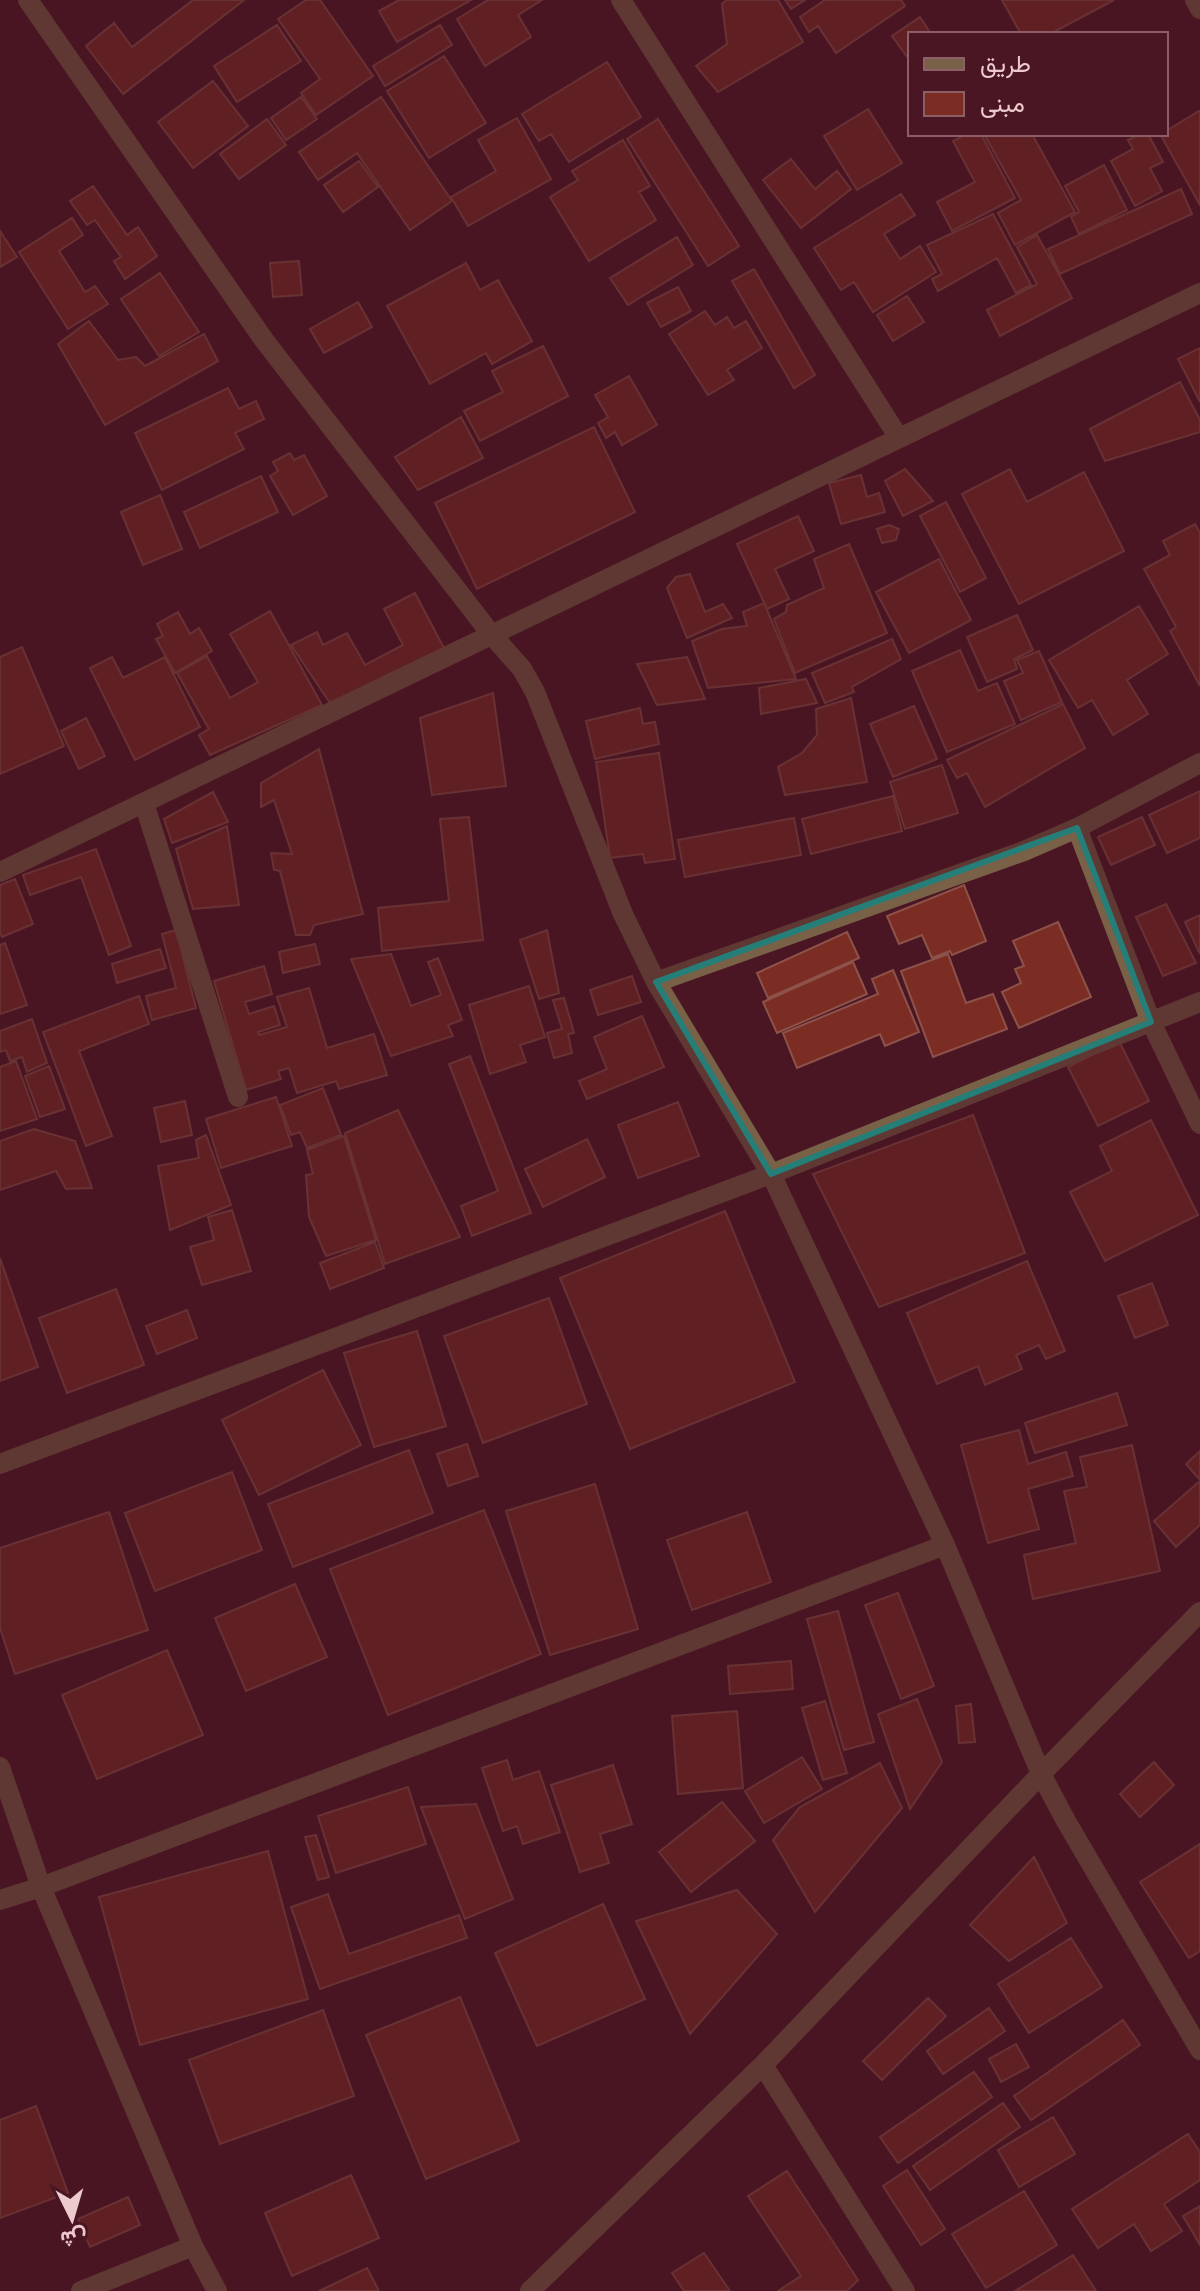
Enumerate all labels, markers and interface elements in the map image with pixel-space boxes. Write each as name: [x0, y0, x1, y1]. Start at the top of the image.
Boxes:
legend: [908, 32, 1168, 136]
text: طريق: [980, 48, 1031, 79]
text: مبنى: [980, 88, 1025, 119]
north arrow: [32, 2179, 112, 2259]
text: ش: [59, 2224, 88, 2254]

